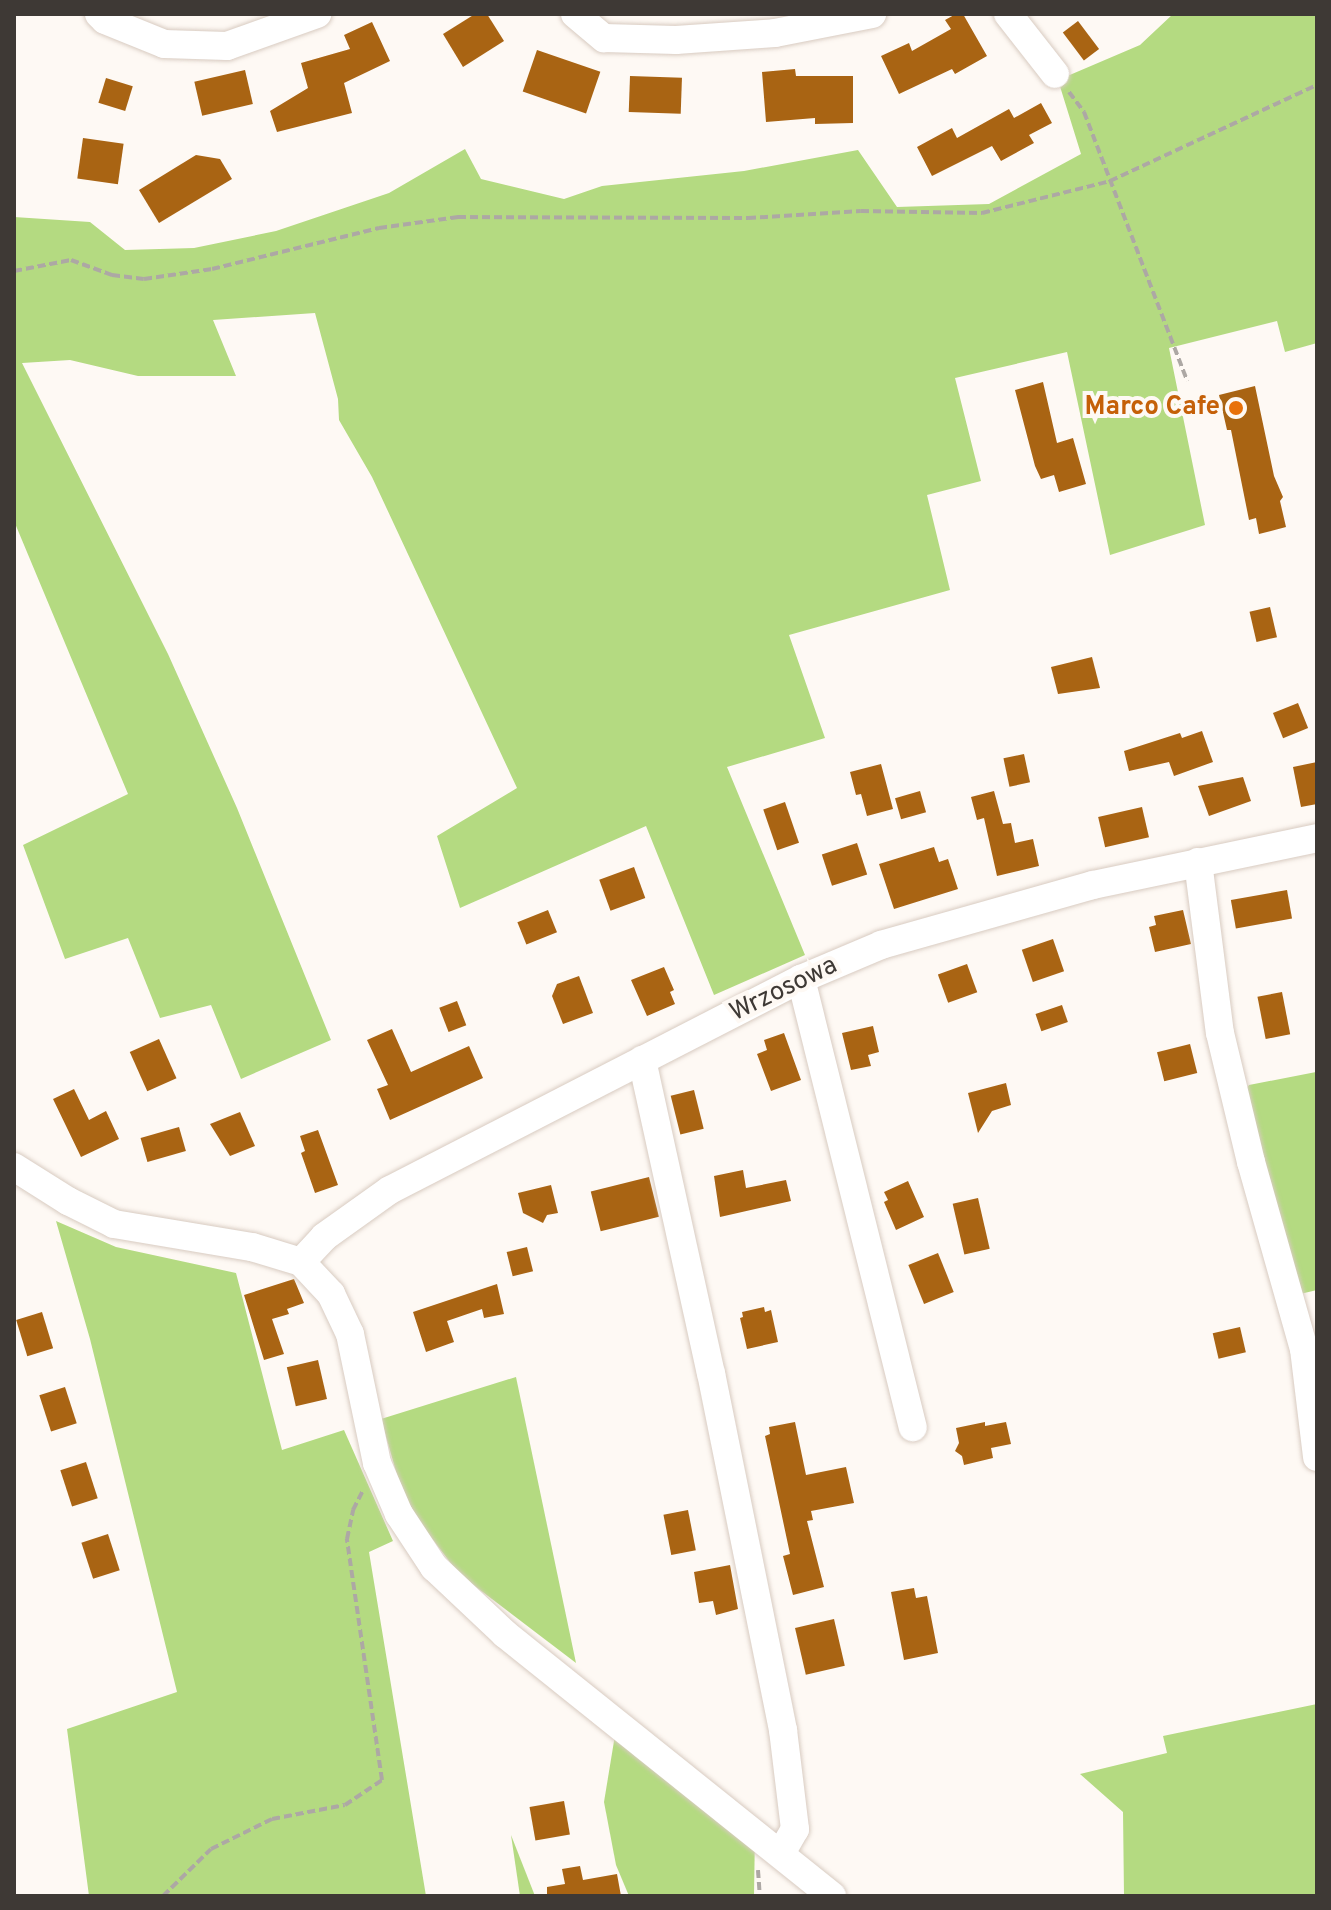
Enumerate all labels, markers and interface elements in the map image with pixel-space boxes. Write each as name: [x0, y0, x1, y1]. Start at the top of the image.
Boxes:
place label: Marco Cafe: [1084, 392, 1220, 424]
marker: Marco Cafe: [1227, 399, 1245, 417]
street label: Wrzosowa: [725, 951, 843, 1029]

